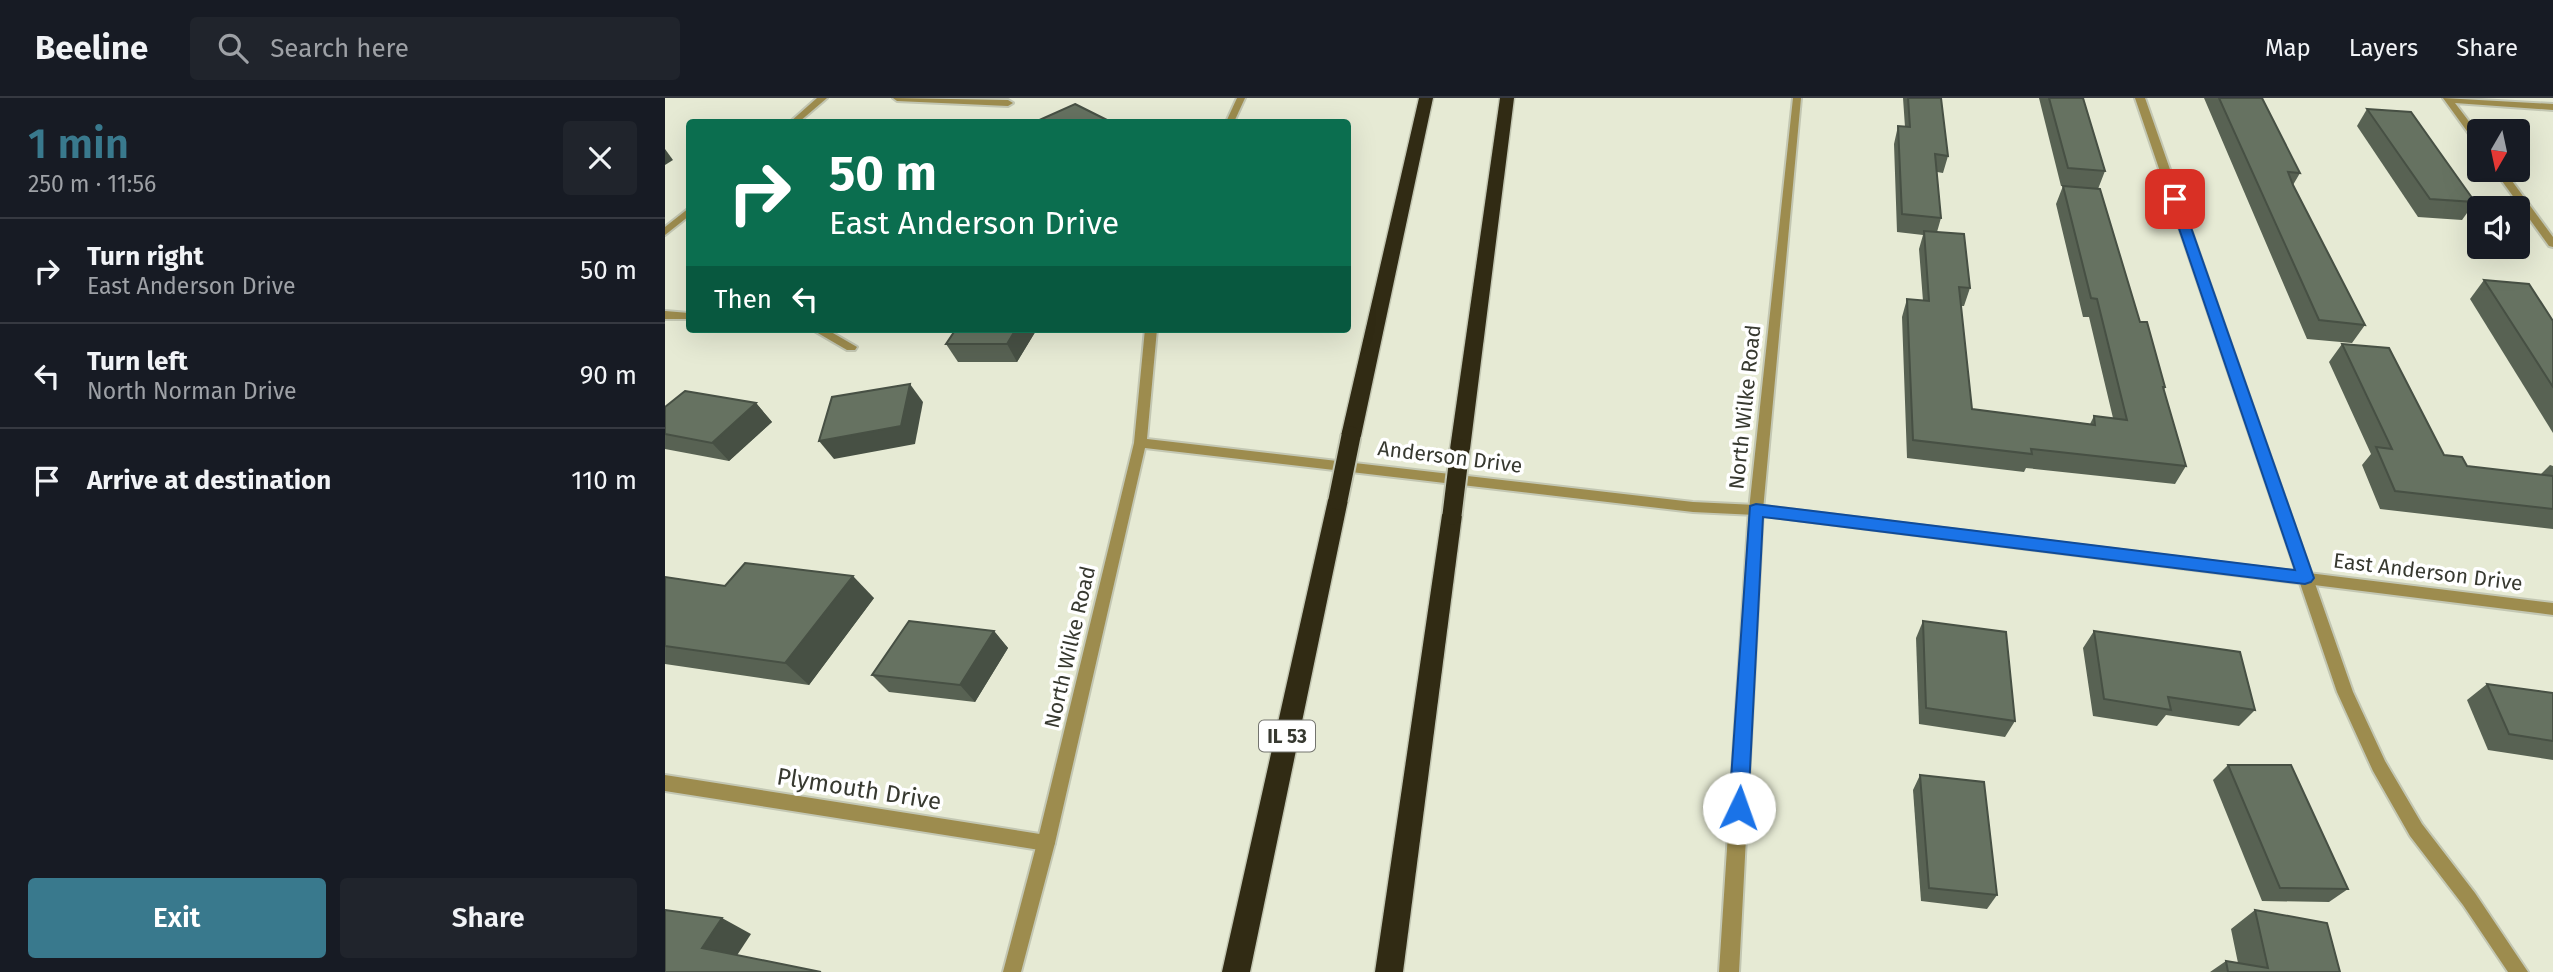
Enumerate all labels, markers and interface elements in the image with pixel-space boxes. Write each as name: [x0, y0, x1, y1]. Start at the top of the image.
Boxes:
search box: [190, 17, 680, 80]
text: Beeline: [35, 28, 148, 68]
icon: search: [214, 29, 252, 67]
text: Search here: [270, 33, 409, 64]
text: Map: [2265, 34, 2311, 62]
text: Layers: [2349, 34, 2418, 62]
text: Share: [2456, 34, 2518, 62]
text: 1 min: [28, 119, 129, 169]
north arrow: [2467, 119, 2531, 182]
map controls: [2467, 119, 2530, 259]
button: close: [563, 121, 637, 195]
text: 50 m: [829, 144, 937, 203]
icon: right: [714, 147, 805, 238]
pin: [2145, 169, 2205, 229]
text: 250 m · 11:56: [28, 170, 156, 198]
icon: arrive: [2156, 180, 2194, 218]
button: sound: [2467, 196, 2530, 259]
text: East Anderson Drive: [829, 204, 1119, 242]
text: Turn right: [87, 241, 204, 272]
icon: right: [28, 252, 66, 290]
text: 50 m: [580, 255, 637, 286]
text: East Anderson Drive: [87, 272, 296, 300]
icon: left: [786, 280, 824, 318]
text: Then: [714, 284, 772, 315]
street label: North Wilke Road: [1723, 323, 1767, 491]
text: Turn left: [87, 346, 188, 377]
icon: left: [28, 357, 66, 395]
text: 90 m: [580, 360, 637, 391]
text: North Norman Drive: [87, 377, 297, 405]
street label: Anderson Drive: [1376, 435, 1524, 479]
icon: arrive: [28, 462, 66, 500]
text: Arrive at destination: [87, 465, 331, 496]
text: 110 m: [571, 465, 637, 496]
street label: East Anderson Drive: [2332, 547, 2524, 597]
street label: North Wilke Road: [1039, 563, 1101, 731]
road number: IL 53: [1259, 720, 1315, 751]
street label: Plymouth Drive: [775, 762, 943, 816]
position arrow: [1702, 771, 1776, 845]
button: Exit: [28, 878, 326, 958]
button: Share: [340, 878, 637, 958]

